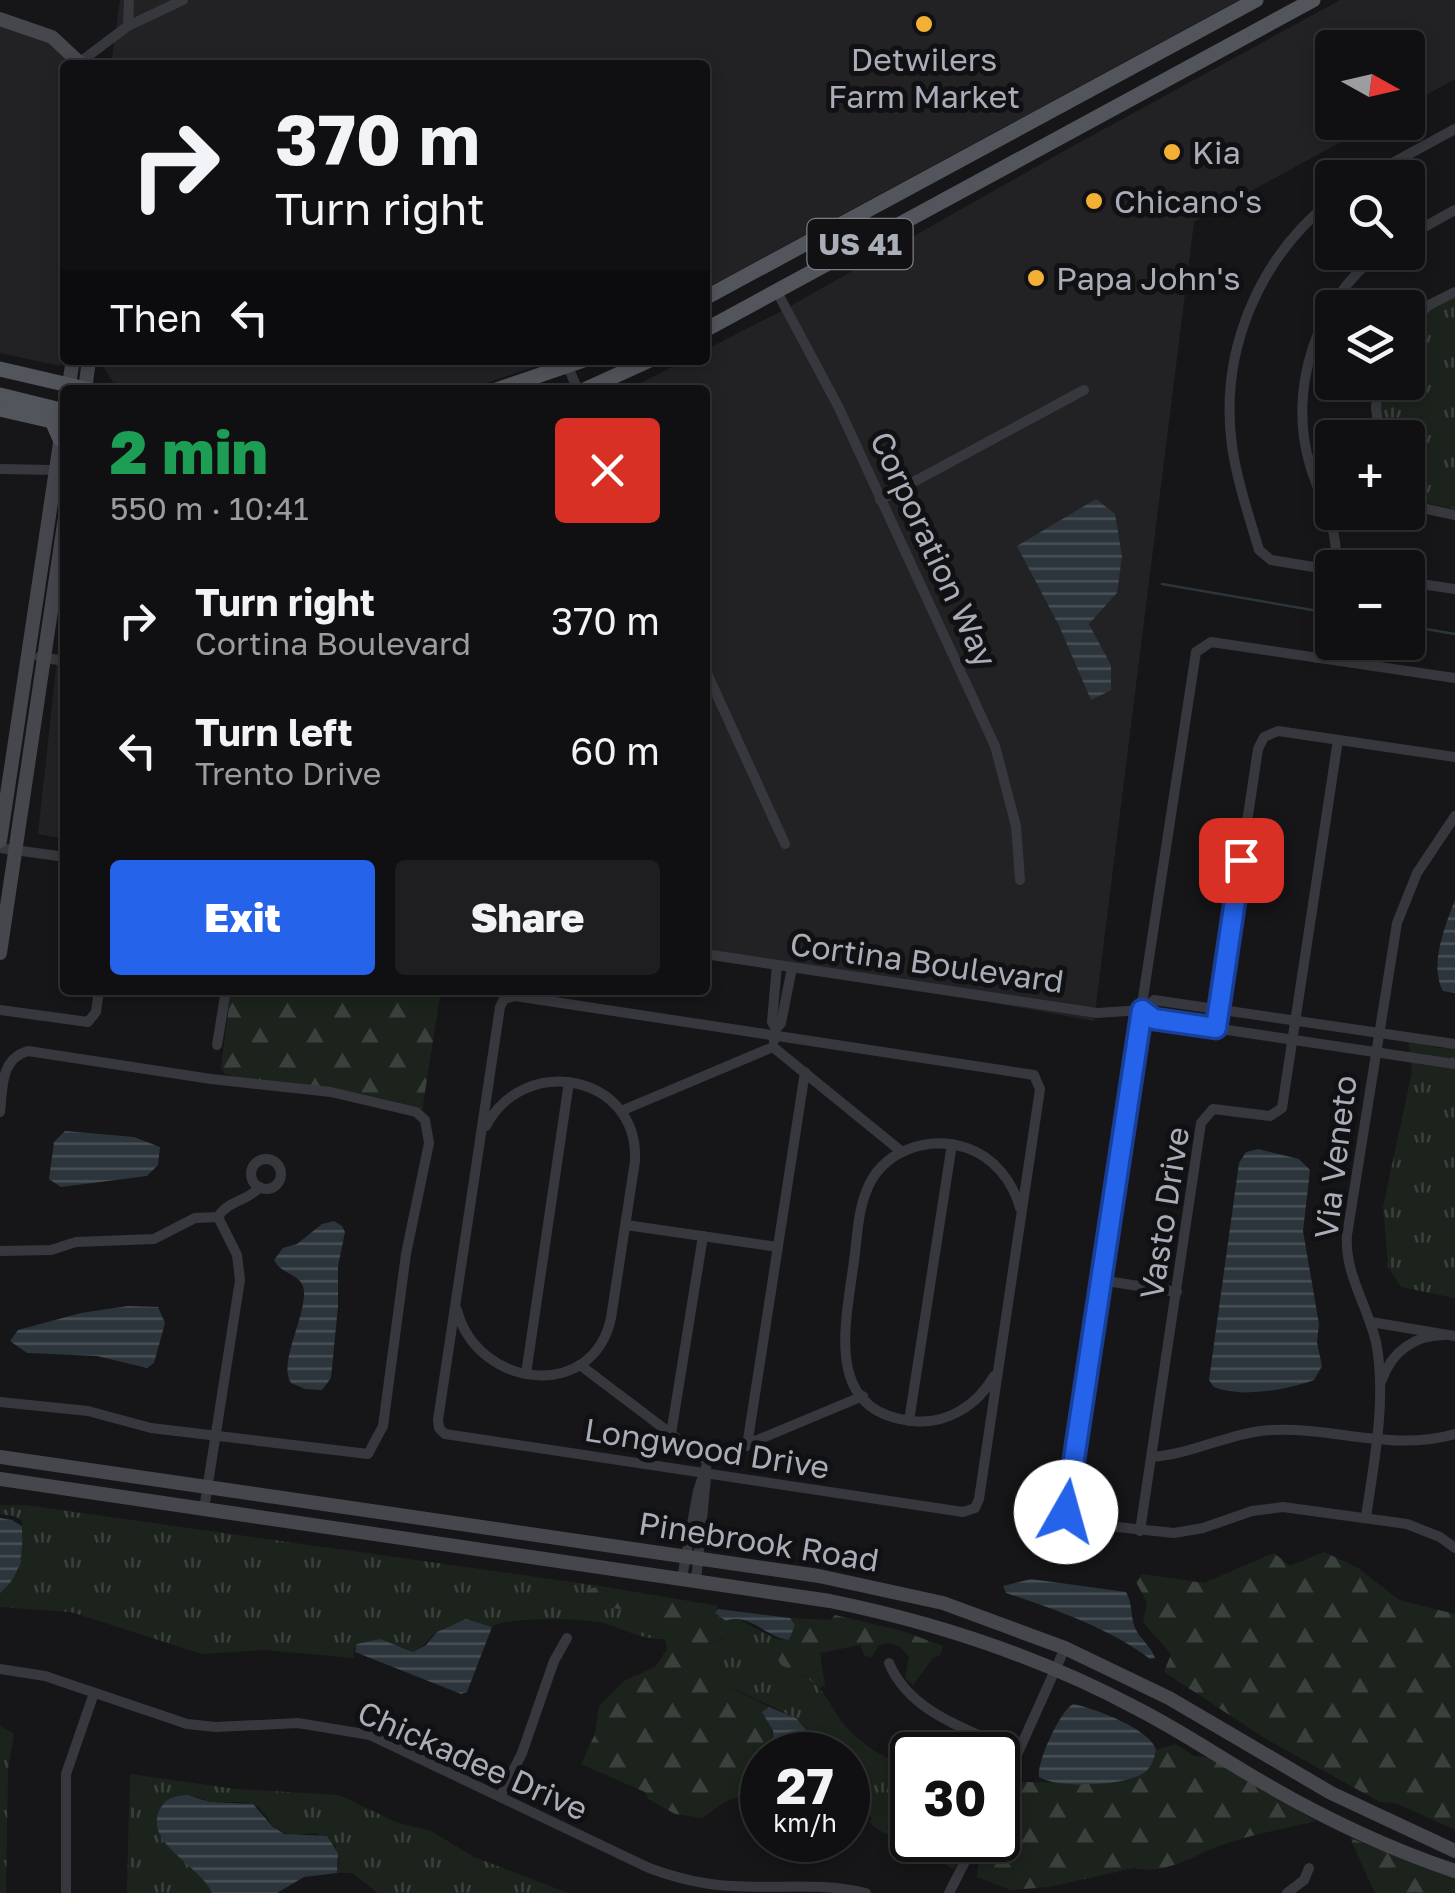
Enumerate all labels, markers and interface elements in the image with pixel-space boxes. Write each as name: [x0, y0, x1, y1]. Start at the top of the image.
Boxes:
marker: Detwilers Farm Market: [913, 13, 935, 35]
north arrow: [1315, 30, 1425, 140]
map controls: [1315, 30, 1425, 660]
place label: Detwilers Farm Market: [828, 40, 1020, 115]
text: 370 m: [275, 96, 480, 180]
icon: right: [110, 100, 240, 230]
place label: Kia: [1192, 133, 1241, 171]
marker: Kia: [1161, 141, 1183, 163]
button: search: [1315, 160, 1425, 270]
text: Turn right: [275, 181, 485, 235]
place label: Chicano's: [1114, 182, 1262, 220]
marker: Chicano's: [1083, 190, 1105, 212]
road number: US 41: [808, 219, 912, 269]
place label: Papa John's: [1056, 259, 1240, 297]
marker: Papa John's: [1025, 267, 1047, 289]
icon: left: [222, 290, 277, 345]
button: layers: [1315, 290, 1425, 400]
text: Then: [110, 295, 202, 340]
text: 2 min: [110, 415, 268, 487]
button: close: [555, 418, 660, 523]
button: +: [1315, 420, 1425, 530]
street label: Corporation Way: [863, 425, 1005, 673]
text: 550 m · 10:41: [110, 489, 309, 527]
button: −: [1315, 550, 1425, 660]
text: Turn right: [195, 579, 375, 624]
icon: right: [110, 593, 165, 648]
text: 370 m: [551, 598, 660, 643]
text: Cortina Boulevard: [195, 624, 471, 662]
text: Turn left: [195, 709, 353, 754]
icon: left: [110, 723, 165, 778]
text: 60 m: [570, 728, 660, 773]
text: Trento Drive: [195, 754, 381, 792]
pin: [1199, 818, 1284, 903]
icon: arrive: [1214, 833, 1269, 888]
button: Exit: [110, 860, 375, 975]
button: Share: [395, 860, 660, 975]
street label: Cortina Boulevard: [788, 924, 1066, 1000]
street label: Via Veneto: [1306, 1073, 1364, 1241]
street label: Vasto Drive: [1132, 1124, 1196, 1302]
street label: Longwood Drive: [582, 1410, 832, 1486]
position arrow: [1014, 1460, 1118, 1564]
street label: Pinebrook Road: [636, 1503, 882, 1579]
street label: Chickadee Drive: [352, 1692, 594, 1828]
speed limit sign: 30: [890, 1732, 1020, 1862]
text: 27: [776, 1755, 834, 1815]
text: km/h: [773, 1807, 837, 1838]

